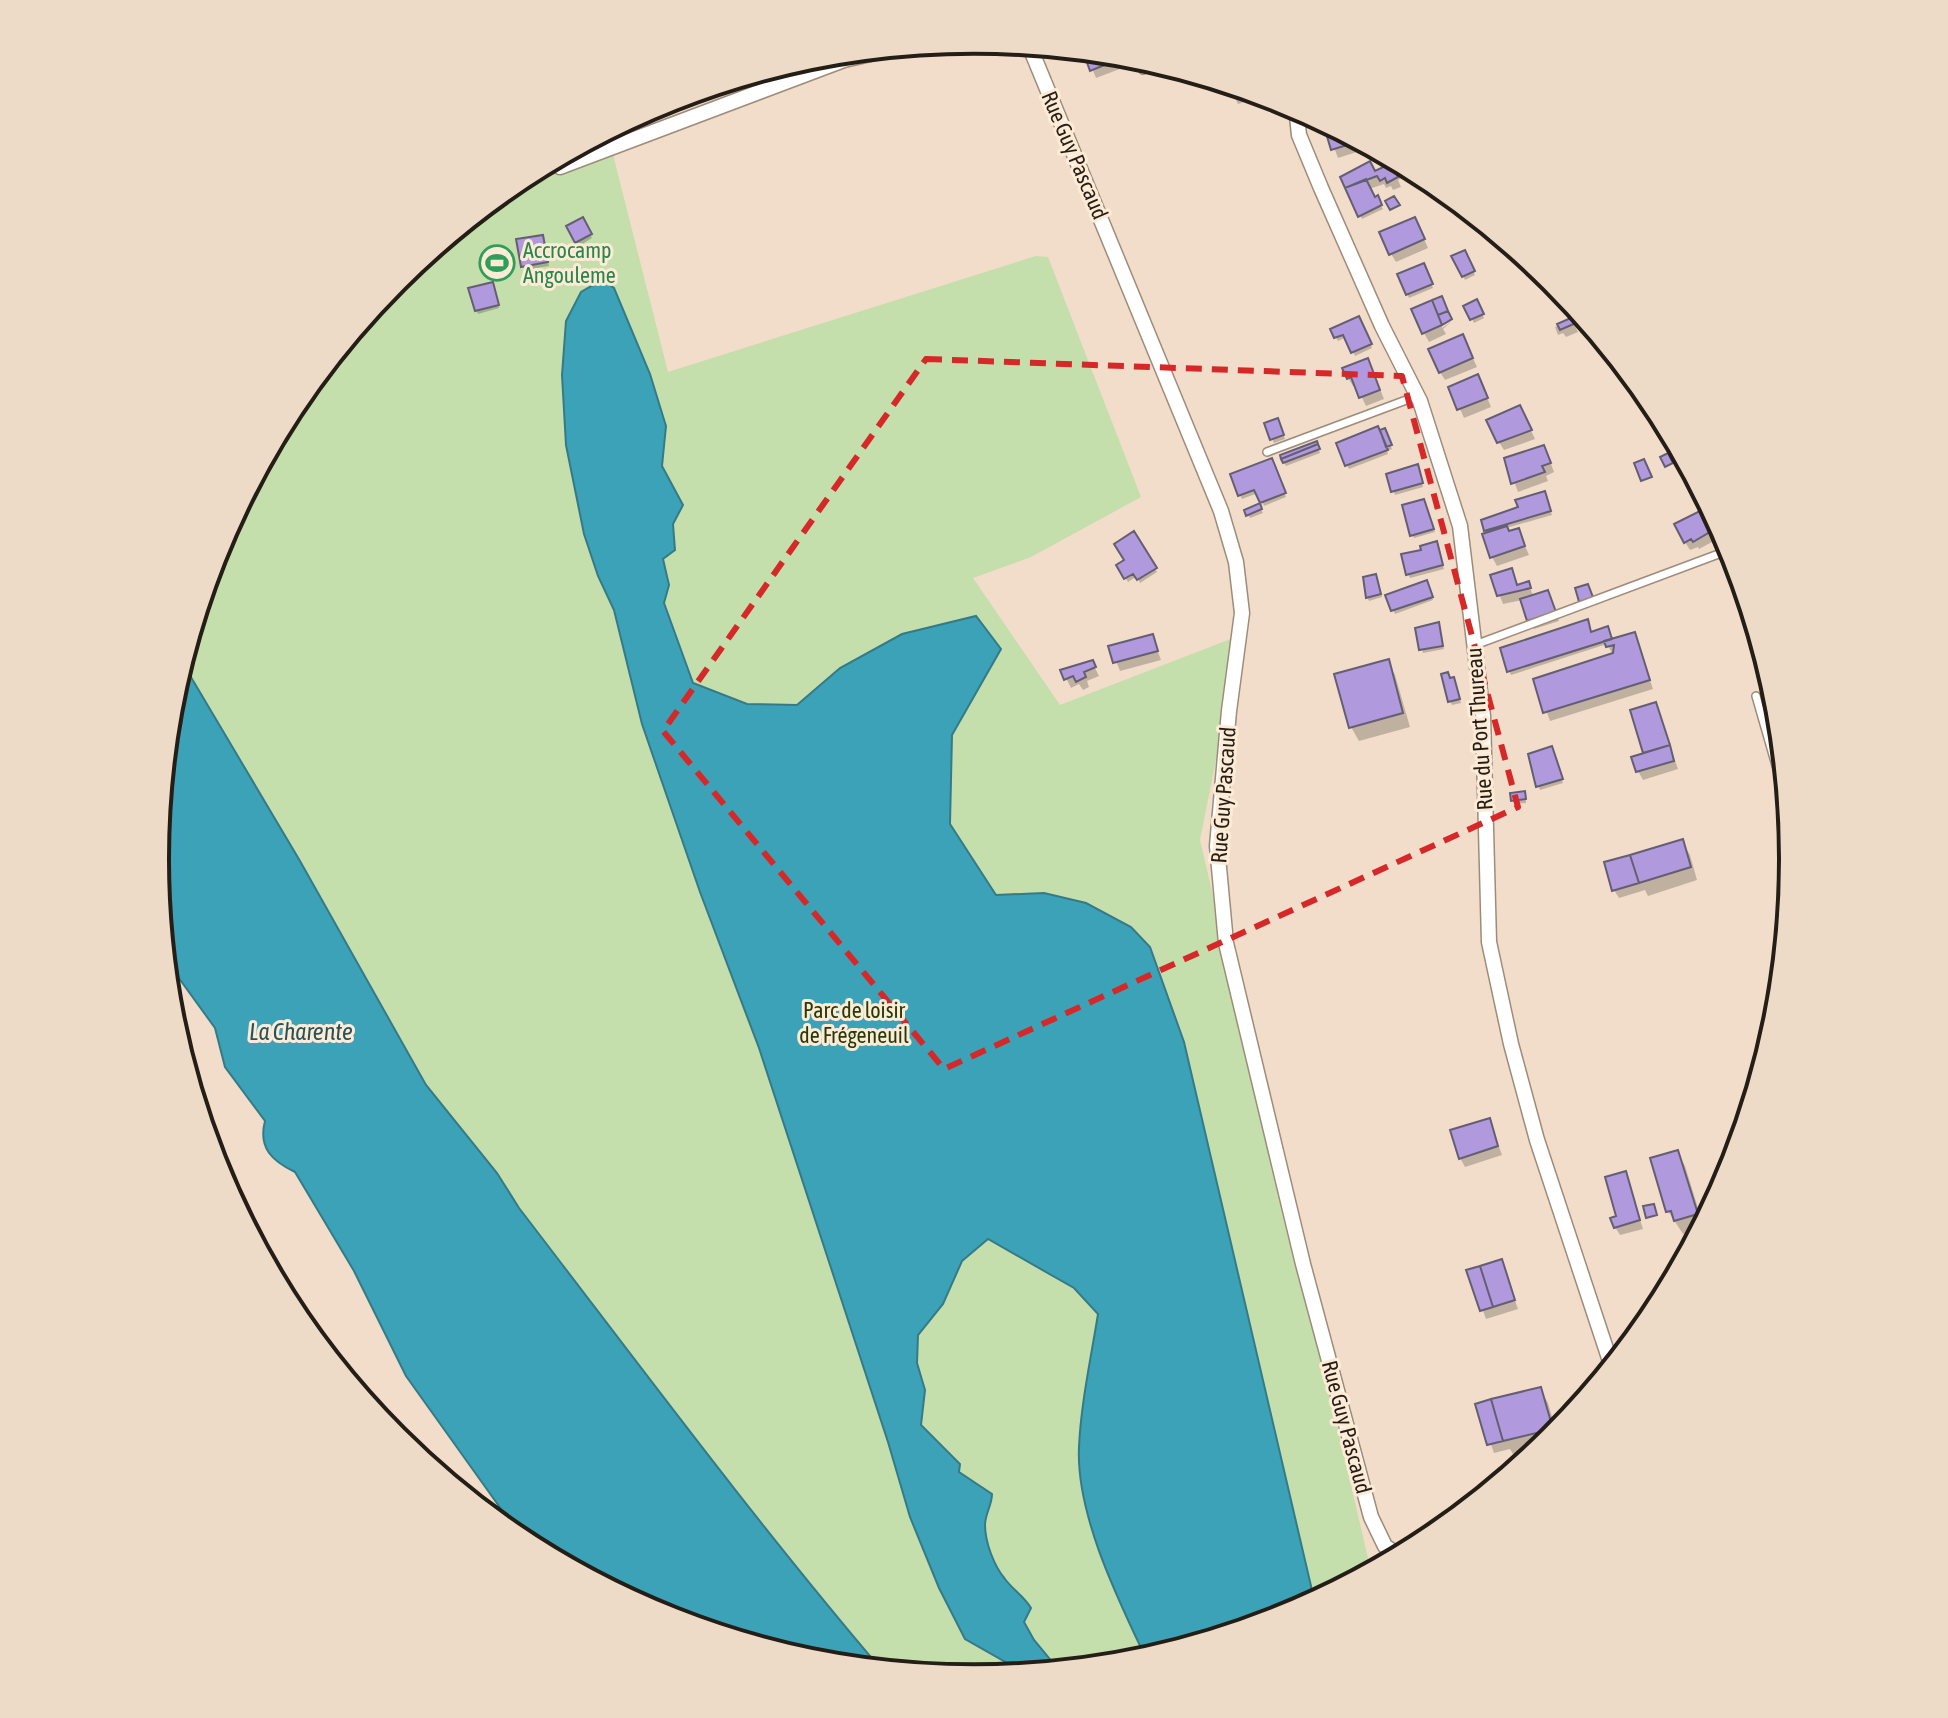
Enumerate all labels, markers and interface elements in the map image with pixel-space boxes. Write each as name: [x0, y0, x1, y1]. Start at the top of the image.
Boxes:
street label: Rue Guy Pascaud: [1036, 87, 1114, 223]
place label: Accrocamp Angouleme: [523, 237, 616, 288]
sports icon: Accrocamp Angouleme: [478, 244, 516, 282]
street label: Rue du Port Thureau: [1460, 647, 1498, 811]
street label: Rue Guy Pascaud: [1205, 726, 1241, 864]
park label: Parc de loisir de Frégeneuil: [799, 997, 909, 1048]
water label: La Charente: [249, 1018, 353, 1045]
street label: Rue Guy Pascaud: [1317, 1358, 1377, 1496]

